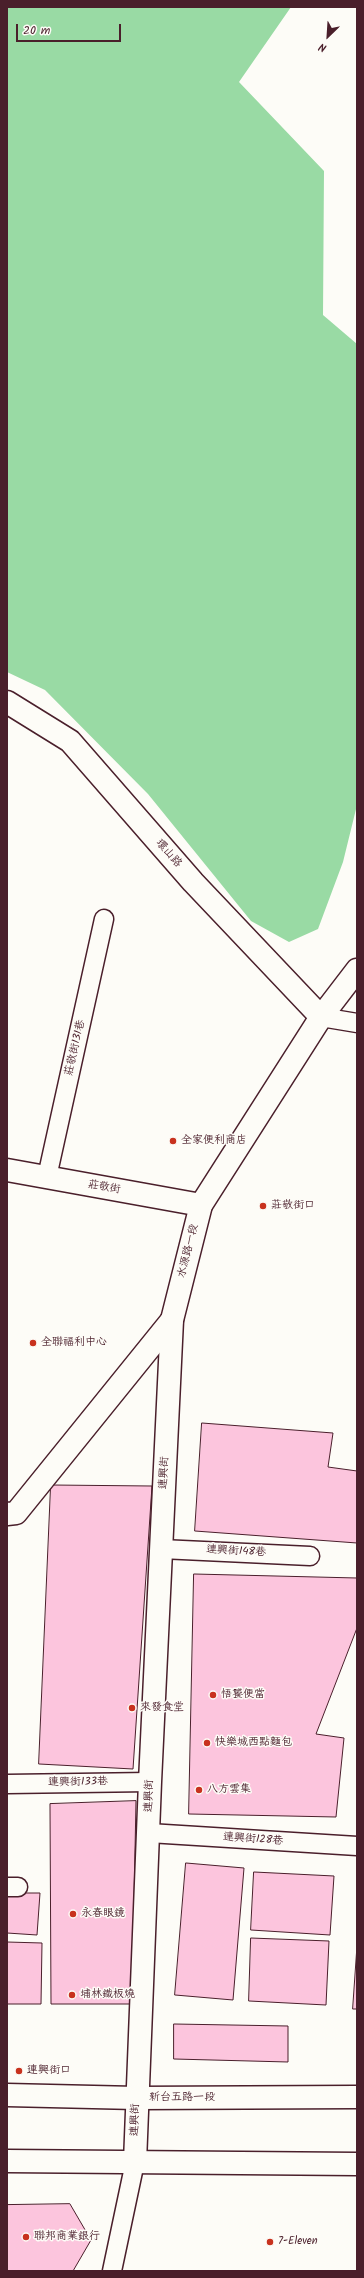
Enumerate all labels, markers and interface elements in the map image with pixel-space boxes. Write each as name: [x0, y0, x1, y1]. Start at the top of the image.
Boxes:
scale bar: [18, 16, 123, 42]
north arrow: [308, 16, 348, 56]
text: 20 m: [23, 21, 50, 40]
text: N: [316, 37, 330, 57]
street label: 環山路: [152, 837, 184, 871]
street label: 莊敬街131巷: [63, 1019, 89, 1077]
place label: 全家便利商店: [181, 1134, 247, 1148]
marker: 全家便利商店: [168, 1136, 178, 1146]
street label: 莊敬街: [87, 1179, 121, 1197]
place label: 莊敬街口: [271, 1199, 315, 1213]
marker: 莊敬街口: [258, 1201, 268, 1211]
street label: 水源路一段: [176, 1223, 202, 1279]
place label: 全聯福利中心: [41, 1336, 107, 1350]
marker: 全聯福利中心: [28, 1338, 38, 1348]
street label: 連興街: [158, 1456, 172, 1490]
street label: 連興街148巷: [206, 1544, 266, 1560]
place label: 悟饕便當: [221, 1688, 265, 1702]
marker: 悟饕便當: [208, 1690, 218, 1700]
place label: 來發食堂: [140, 1701, 184, 1715]
marker: 來發食堂: [127, 1703, 137, 1713]
place label: 快樂城西點麵包: [215, 1736, 292, 1750]
marker: 快樂城西點麵包: [202, 1738, 212, 1748]
street label: 連興街133巷: [48, 1776, 108, 1790]
street label: 連興街: [143, 1779, 157, 1813]
place label: 八方雲集: [207, 1783, 251, 1797]
marker: 八方雲集: [194, 1785, 204, 1795]
street label: 連興街128巷: [222, 1831, 284, 1849]
place label: 永春眼鏡: [81, 1907, 125, 1921]
marker: 永春眼鏡: [68, 1909, 78, 1919]
place label: 埔林鐡板燒: [80, 1988, 135, 2002]
marker: 埔林鐡板燒: [67, 1990, 77, 2000]
place label: 連興街口: [27, 2064, 71, 2078]
marker: 連興街口: [14, 2066, 24, 2076]
street label: 新台五路一段: [149, 2091, 215, 2105]
street label: 連興街: [129, 2103, 143, 2137]
place label: 聯邦商業銀行: [34, 2230, 100, 2244]
marker: 聯邦商業銀行: [21, 2232, 31, 2242]
place label: 7-Eleven: [278, 2235, 318, 2249]
marker: 7-Eleven: [265, 2237, 275, 2247]

